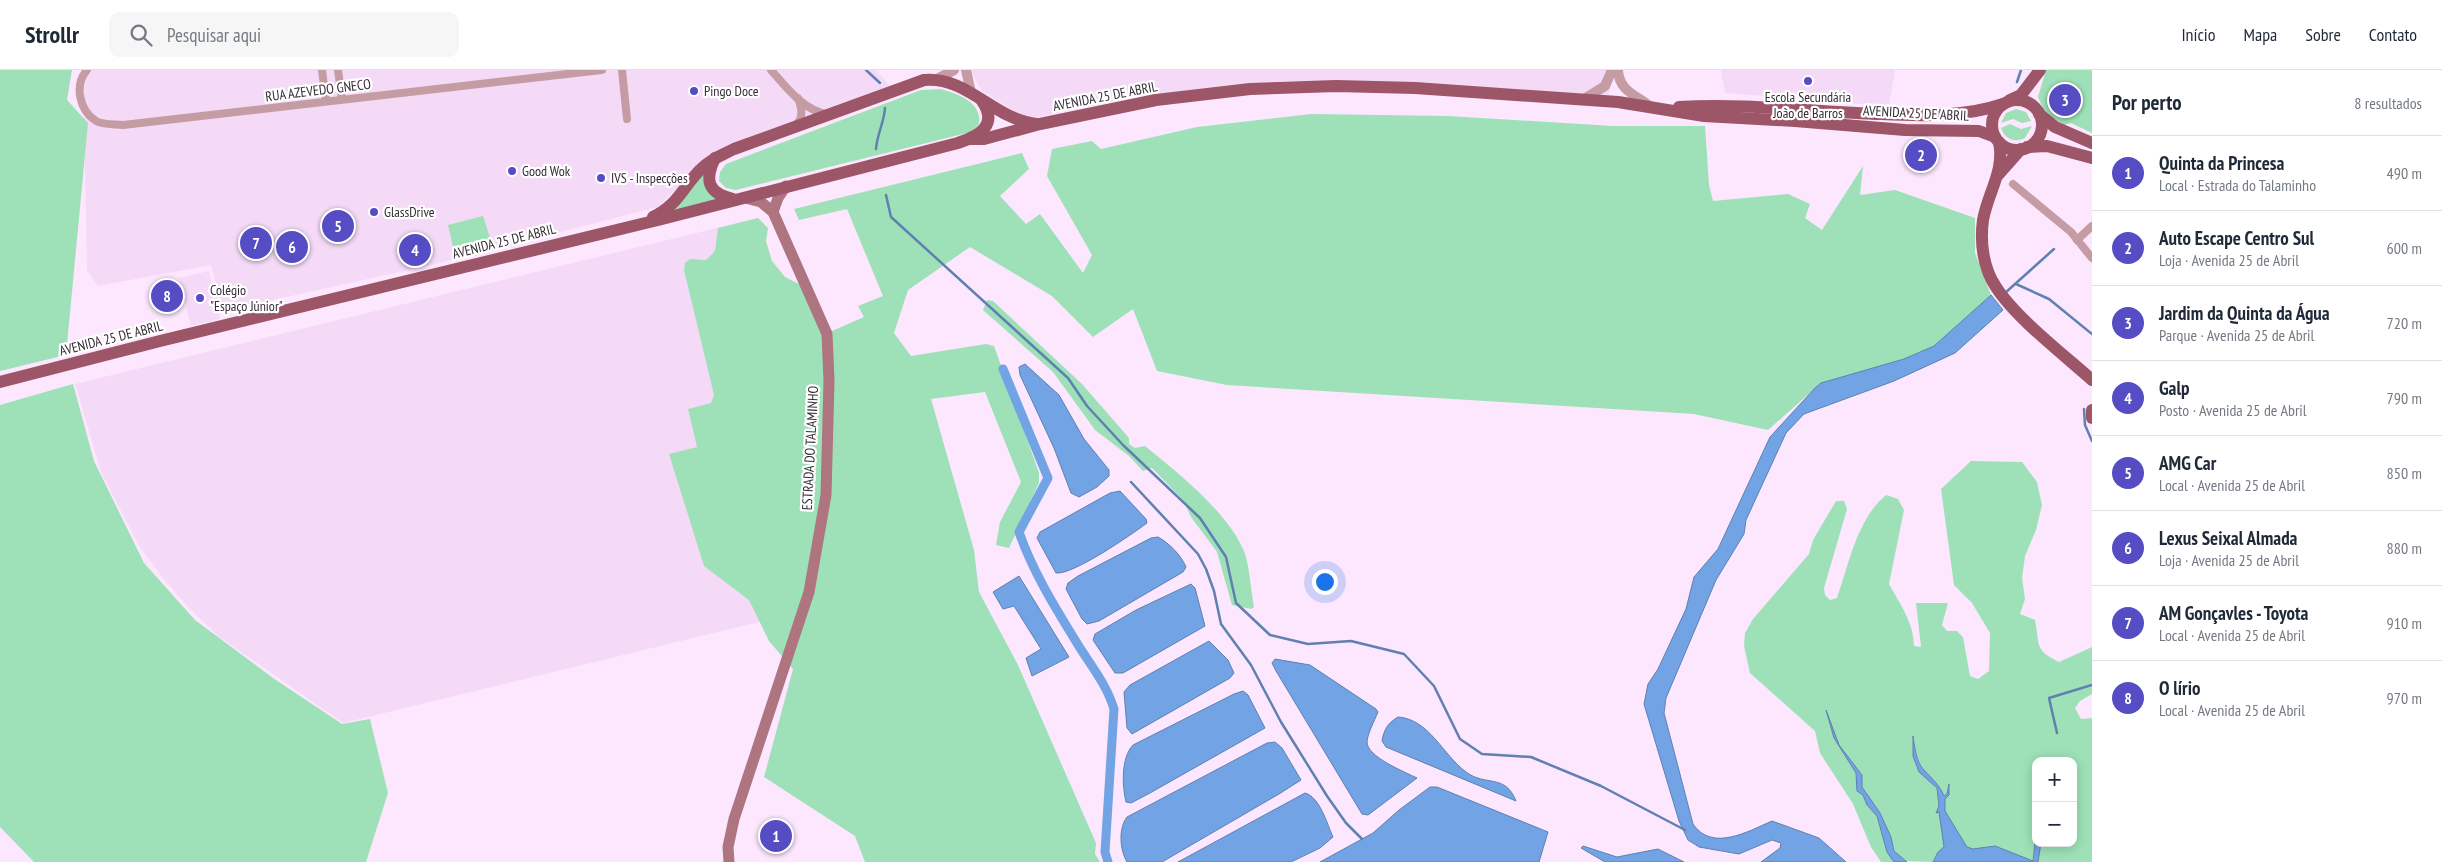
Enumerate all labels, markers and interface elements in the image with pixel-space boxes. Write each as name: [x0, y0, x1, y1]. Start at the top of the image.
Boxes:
search box: [109, 12, 459, 57]
text: Strollr: [25, 19, 79, 50]
icon: search: [127, 21, 155, 49]
text: Pesquisar aqui: [167, 23, 261, 47]
text: Início: [2181, 23, 2215, 46]
text: Mapa: [2243, 23, 2277, 46]
text: Sobre: [2305, 23, 2341, 46]
text: Contato: [2369, 23, 2417, 46]
street label: RUA AZEVEDO GNECO: [264, 75, 372, 105]
marker: Escola Secundária João de Barros: [1802, 75, 1814, 87]
street label: AVENIDA 25 DE ABRIL: [1051, 77, 1159, 115]
pin: 3: [2049, 81, 2081, 119]
place label: Pingo Doce: [704, 82, 759, 100]
marker: Pingo Doce: [688, 85, 700, 97]
place label: Escola Secundária João de Barros: [1765, 88, 1851, 122]
text: Por perto: [2112, 89, 2182, 116]
text: 8 resultados: [2354, 93, 2422, 113]
street label: AVENIDA 25 DE ABRIL: [1863, 101, 1970, 125]
pin: 2: [1905, 136, 1937, 174]
text: Quinta da Princesa: [2159, 151, 2284, 175]
place label: Good Wok: [522, 162, 571, 180]
text: 1: [2124, 163, 2132, 183]
text: 490 m: [2387, 163, 2422, 183]
marker: Good Wok: [506, 165, 518, 177]
place label: IVS - Inspecções: [611, 169, 688, 187]
marker: IVS - Inspecções: [595, 172, 607, 184]
text: Local · Estrada do Talaminho: [2159, 175, 2316, 195]
place label: GlassDrive: [384, 203, 435, 221]
marker: GlassDrive: [368, 206, 380, 218]
pin: 5: [322, 207, 354, 245]
street label: AVENIDA 25 DE ABRIL: [450, 219, 558, 263]
pin: 7: [240, 224, 272, 262]
text: Auto Escape Centro Sul: [2159, 226, 2314, 250]
pin: 6: [276, 228, 308, 266]
pin: 4: [399, 231, 431, 269]
text: 2: [2124, 238, 2132, 258]
text: 600 m: [2387, 238, 2422, 258]
text: Loja · Avenida 25 de Abril: [2159, 250, 2299, 270]
pin: 8: [151, 277, 183, 315]
place label: Colégio "Espaço Júnior": [210, 281, 283, 315]
marker: Colégio "Espaço Júnior": [194, 292, 206, 304]
text: Jardim da Quinta da Água: [2159, 301, 2330, 325]
text: 3: [2124, 313, 2132, 333]
text: 720 m: [2387, 313, 2422, 333]
street label: AVENIDA 25 DE ABRIL: [57, 316, 165, 360]
text: Parque · Avenida 25 de Abril: [2159, 325, 2314, 345]
text: Galp: [2159, 376, 2190, 400]
street label: ESTRADA DO TALAMINHO: [798, 385, 822, 511]
text: 4: [2124, 388, 2132, 408]
text: 790 m: [2387, 388, 2422, 408]
text: Posto · Avenida 25 de Abril: [2159, 400, 2307, 420]
text: AMG Car: [2159, 451, 2216, 475]
text: 5: [2124, 463, 2132, 483]
text: 850 m: [2387, 463, 2422, 483]
text: Local · Avenida 25 de Abril: [2159, 475, 2305, 495]
text: Lexus Seixal Almada: [2159, 526, 2297, 550]
text: 6: [2124, 538, 2132, 558]
text: 880 m: [2387, 538, 2422, 558]
text: Loja · Avenida 25 de Abril: [2159, 550, 2299, 570]
your location: [1312, 569, 1338, 595]
text: AM Gonçavles - Toyota: [2159, 601, 2308, 625]
text: 7: [2124, 613, 2132, 633]
text: 910 m: [2387, 613, 2422, 633]
text: Local · Avenida 25 de Abril: [2159, 625, 2305, 645]
text: O lírio: [2159, 676, 2200, 700]
text: 8: [2124, 688, 2132, 708]
text: 970 m: [2387, 688, 2422, 708]
text: Local · Avenida 25 de Abril: [2159, 700, 2305, 720]
map controls: [2032, 757, 2077, 847]
button: +: [2032, 757, 2077, 802]
button: −: [2032, 802, 2077, 847]
pin: 1: [760, 817, 792, 855]

